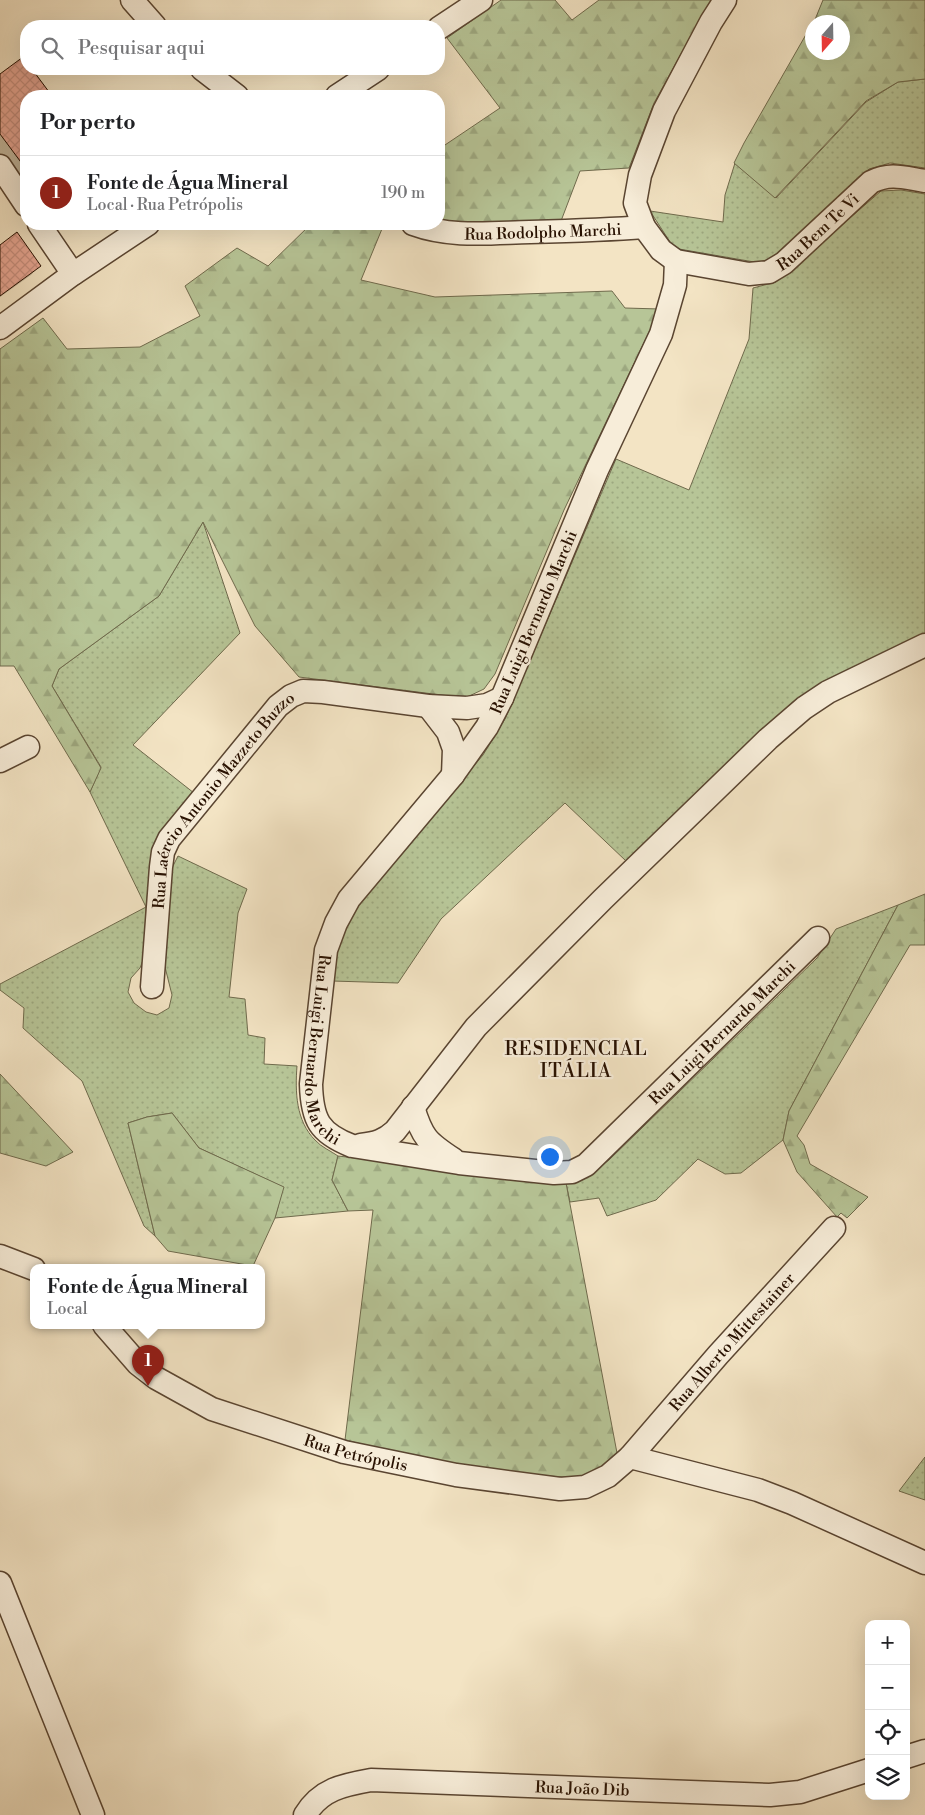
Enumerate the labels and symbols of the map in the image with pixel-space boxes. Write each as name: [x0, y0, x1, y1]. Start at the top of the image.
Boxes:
north arrow: [805, 15, 850, 60]
street label: Rua Bem Te Vi: [774, 189, 864, 276]
street label: Rua Rodolpho Marchi: [464, 220, 622, 245]
street label: Rua Luigi Bernardo Marchi: [486, 528, 582, 717]
street label: Rua Laércio Antonio Mazzeto Buzzo: [149, 688, 299, 910]
street label: Rua Luigi Bernardo Marchi: [300, 953, 344, 1150]
street label: Rua Luigi Bernardo Marchi: [645, 957, 800, 1109]
district label: RESIDENCIAL ITÁLIA: [504, 1037, 648, 1083]
your location: [537, 1144, 563, 1170]
street label: Rua Alberto Mittestainer: [665, 1269, 799, 1416]
pin: 1: [132, 1345, 164, 1386]
street label: Rua Petrópolis: [301, 1431, 409, 1476]
street label: Rua João Dib: [535, 1777, 630, 1801]

